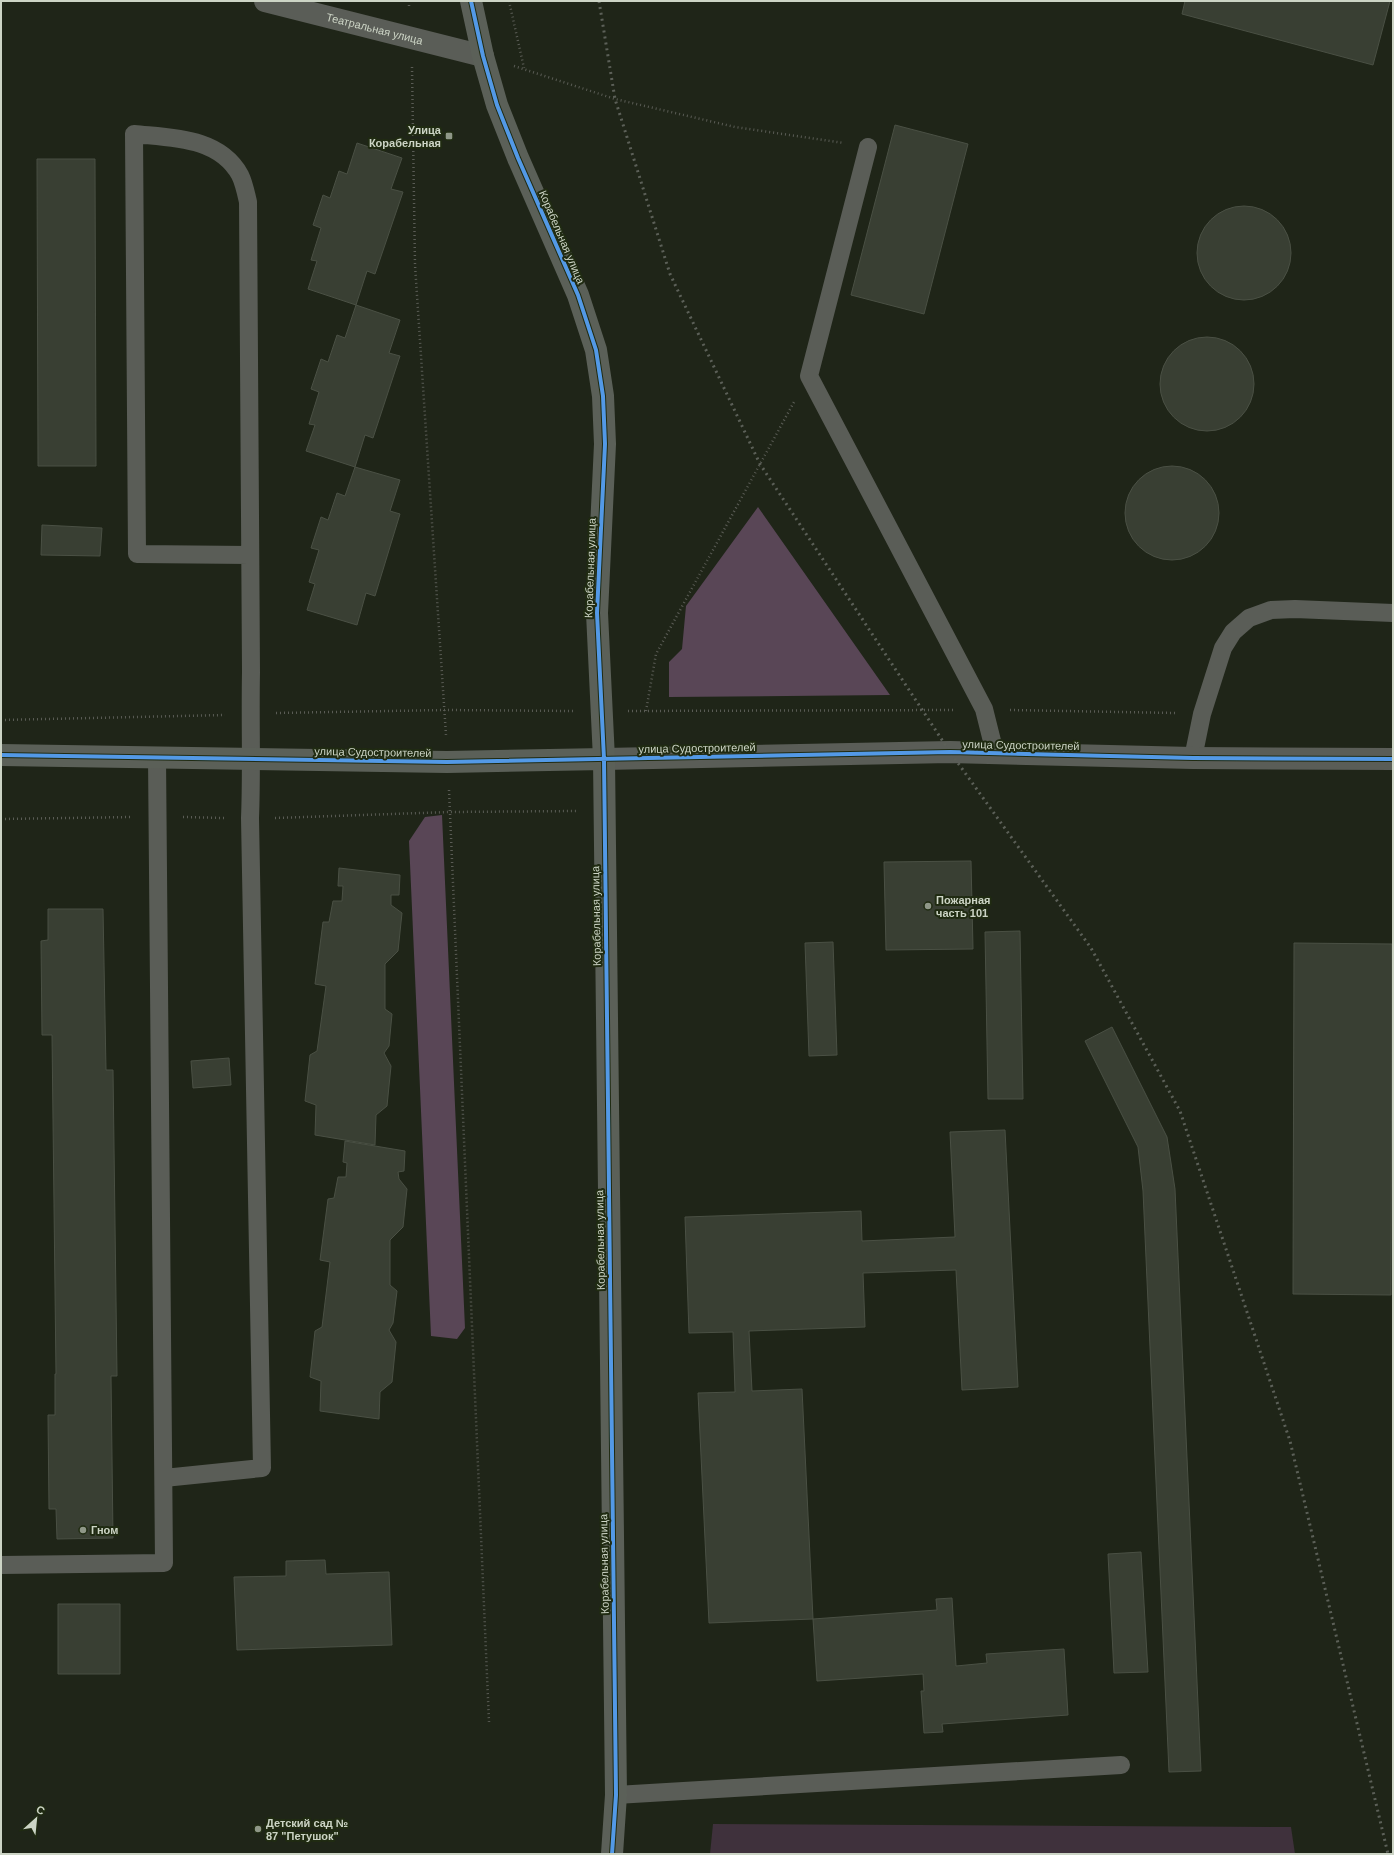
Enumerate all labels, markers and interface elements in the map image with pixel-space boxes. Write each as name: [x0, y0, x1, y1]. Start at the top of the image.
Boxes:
street label: Театральная улица: [325, 11, 425, 47]
place label: Улица Корабельная: [369, 124, 442, 149]
marker: Улица Корабельная: [444, 131, 454, 141]
street label: Корабельная улица: [537, 188, 587, 286]
street label: Корабельная улица: [582, 517, 598, 618]
street label: улица Судостроителей: [962, 738, 1080, 752]
street label: улица Судостроителей: [638, 741, 756, 755]
street label: улица Судостроителей: [314, 745, 432, 759]
street label: Корабельная улица: [589, 865, 603, 966]
place label: Пожарная часть 101: [936, 894, 990, 919]
marker: Пожарная часть 101: [923, 901, 933, 911]
street label: Корабельная улица: [593, 1189, 607, 1290]
street label: Корабельная улица: [597, 1513, 611, 1614]
place label: Гном: [91, 1524, 118, 1536]
marker: Гном: [78, 1525, 88, 1535]
north arrow: [16, 1799, 56, 1839]
text: С: [34, 1803, 47, 1817]
place label: Детский сад № 87 "Петушок": [266, 1817, 348, 1842]
marker: Детский сад № 87 "Петушок": [253, 1824, 263, 1834]

